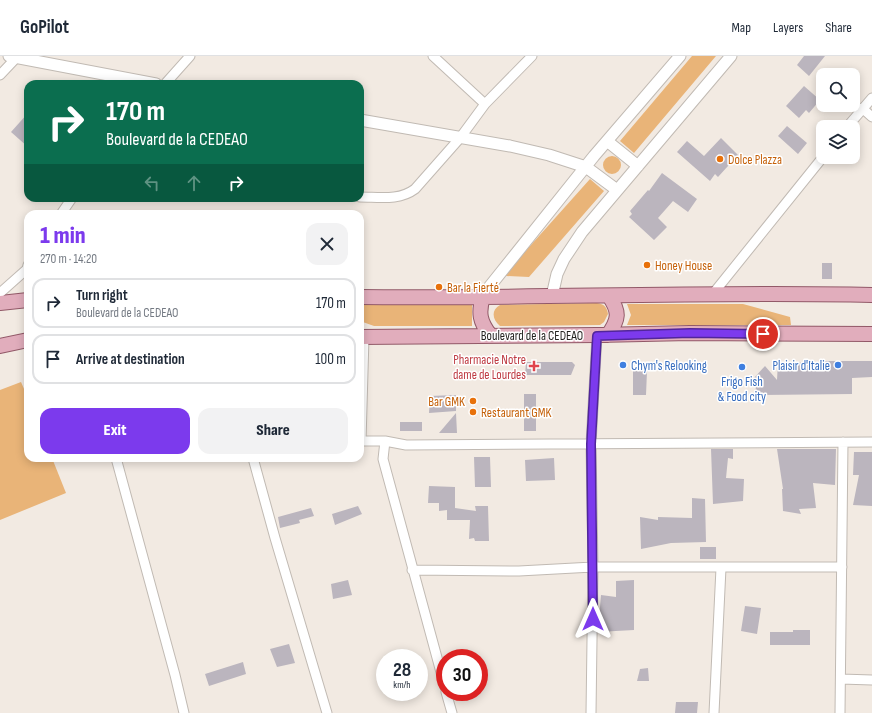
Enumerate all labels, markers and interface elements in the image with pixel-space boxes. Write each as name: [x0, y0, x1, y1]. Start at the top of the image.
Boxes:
text: GoPilot: [20, 16, 69, 39]
text: Map: [731, 19, 751, 36]
text: Layers: [773, 19, 803, 36]
text: Share: [825, 19, 852, 36]
map controls: [816, 68, 860, 164]
button: search: [816, 68, 860, 112]
text: 170 m: [106, 95, 165, 128]
icon: right: [40, 96, 92, 148]
button: layers: [816, 120, 860, 164]
text: Boulevard de la CEDEAO: [106, 129, 248, 150]
place label: Dolce Plazza: [728, 152, 782, 168]
marker: Dolce Plazza: [715, 154, 725, 164]
icon: left: [141, 172, 163, 194]
icon: ahead: [183, 172, 205, 194]
icon: right: [225, 172, 247, 194]
text: 1 min: [40, 221, 86, 250]
button: close: [306, 223, 348, 265]
text: 270 m · 14:20: [40, 251, 97, 267]
place label: Honey House: [655, 258, 712, 274]
marker: Honey House: [642, 260, 652, 270]
place label: Bar la Fierté: [447, 280, 499, 296]
marker: Bar la Fierté: [434, 282, 444, 292]
text: Turn right: [76, 286, 128, 305]
icon: right: [42, 292, 64, 314]
text: 170 m: [316, 294, 346, 313]
text: Boulevard de la CEDEAO: [76, 305, 178, 321]
pin: [746, 317, 780, 351]
icon: arrive: [752, 323, 774, 345]
street label: Boulevard de la CEDEAO: [481, 328, 583, 344]
icon: arrive: [42, 348, 64, 370]
text: Arrive at destination: [76, 350, 185, 369]
text: 100 m: [315, 350, 346, 369]
place label: Pharmacie Notre dame de Lourdes: [453, 352, 526, 383]
place label: Chym's Relooking: [631, 358, 707, 374]
place label: Plaisir d'Italie: [772, 358, 830, 374]
marker: Chym's Relooking: [618, 360, 628, 370]
marker: Plaisir d'Italie: [833, 360, 843, 370]
marker: Pharmacie Notre dame de Lourdes: [529, 361, 539, 371]
marker: Frigo Fish & Food city: [737, 362, 747, 372]
place label: Frigo Fish & Food city: [718, 374, 766, 405]
place label: Bar GMK: [428, 394, 465, 410]
marker: Bar GMK: [468, 396, 478, 406]
place label: Restaurant GMK: [481, 405, 552, 421]
marker: Restaurant GMK: [468, 407, 478, 417]
button: Exit: [40, 408, 190, 454]
button: Share: [198, 408, 348, 454]
position arrow: [572, 598, 614, 640]
speed limit sign: 30: [436, 649, 488, 701]
text: 28: [393, 658, 411, 682]
text: km/h: [393, 679, 411, 691]

